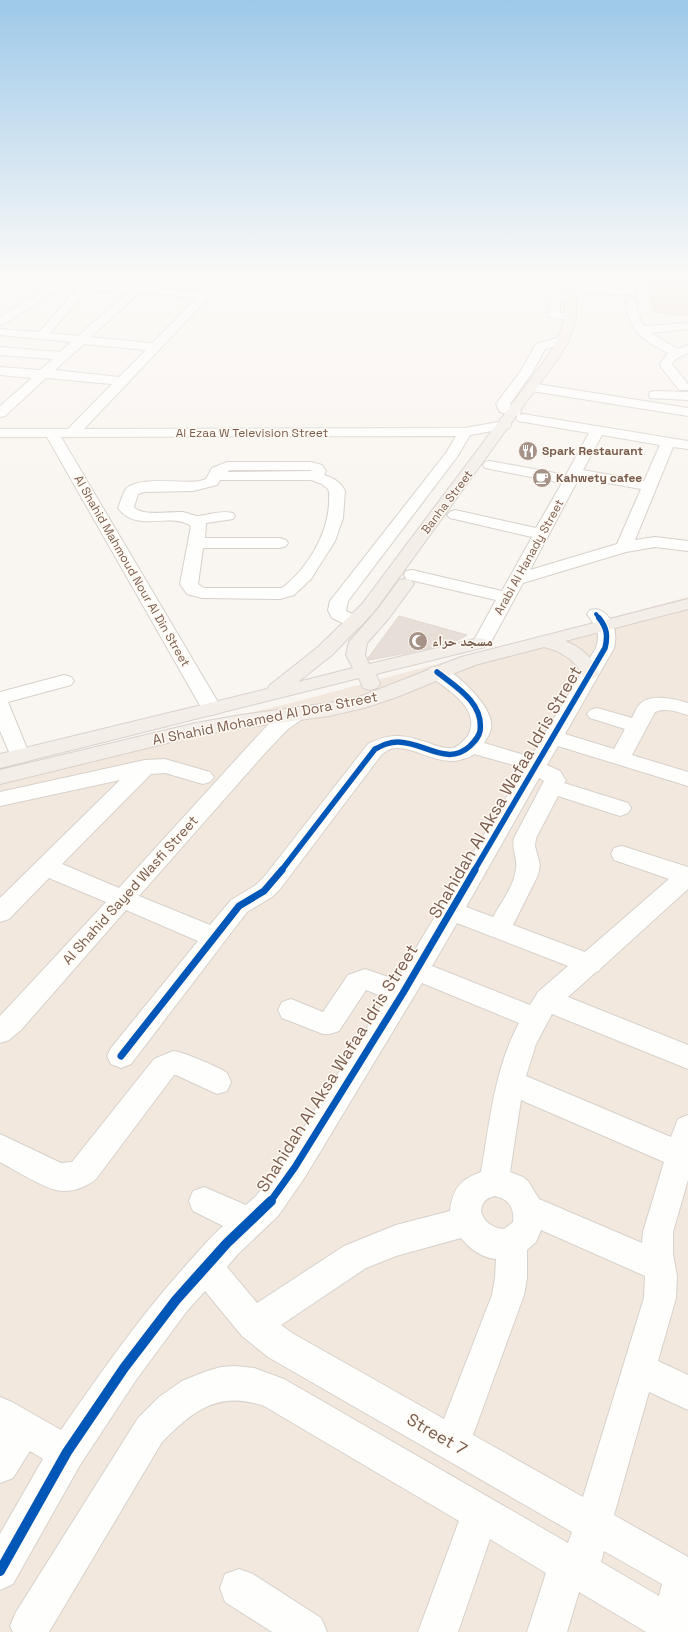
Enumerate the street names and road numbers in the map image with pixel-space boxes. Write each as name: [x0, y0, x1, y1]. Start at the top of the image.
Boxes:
street label: Al Ezaa W Television Street: [176, 425, 328, 441]
street label: Banha Street: [418, 467, 476, 537]
street label: Al Shahid Mahmoud Nour Al Din Street: [70, 472, 194, 670]
street label: Arabi Al Hanady Street: [491, 496, 567, 618]
street label: Shahidah Al Aksa Wafaa Idris Street: [423, 662, 587, 922]
street label: Al Shahid Mohamed Al Dora Street: [151, 687, 379, 749]
street label: Al Shahid Sayed Wasfi Street: [58, 812, 202, 968]
street label: Shahidah Al Aksa Wafaa Idris Street: [251, 940, 423, 1196]
street label: Street 7: [403, 1408, 471, 1460]

